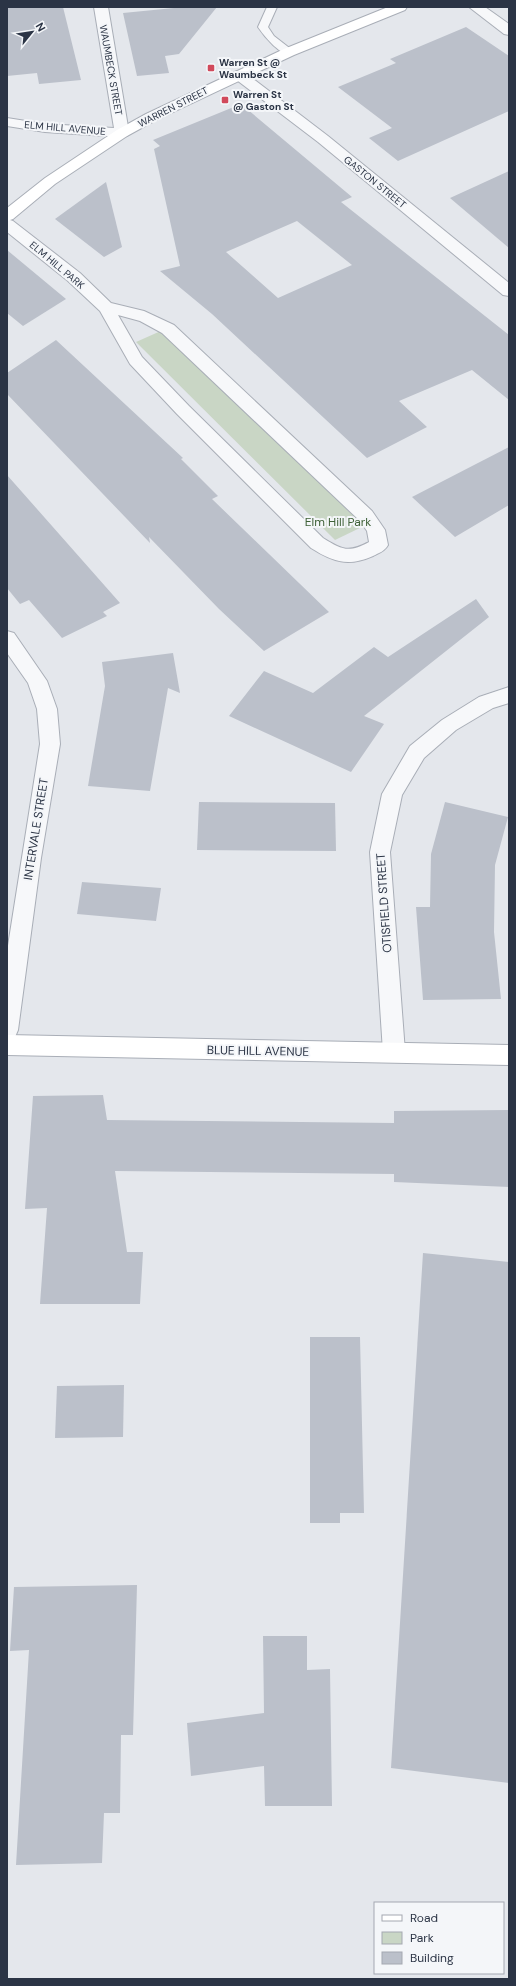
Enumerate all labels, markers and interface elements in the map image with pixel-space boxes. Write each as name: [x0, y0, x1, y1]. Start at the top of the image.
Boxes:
north arrow: [12, 12, 52, 52]
text: N: [33, 20, 49, 34]
street label: WAUMBECK STREET: [97, 24, 125, 117]
place label: Warren St @ Waumbeck St: [219, 56, 287, 81]
marker: Warren St @ Waumbeck St: [206, 63, 216, 73]
street label: WARREN STREET: [136, 84, 211, 130]
place label: Warren St @ Gaston St: [233, 88, 294, 113]
marker: Warren St @ Gaston St: [220, 95, 230, 105]
street label: ELM HILL AVENUE: [24, 118, 106, 138]
street label: GASTON STREET: [341, 153, 409, 211]
street label: ELM HILL PARK: [27, 238, 87, 292]
park label: Elm Hill Park: [305, 514, 371, 530]
street label: INTERVALE STREET: [20, 776, 52, 881]
street label: OTISFIELD STREET: [373, 852, 395, 953]
street label: BLUE HILL AVENUE: [207, 1042, 310, 1060]
legend: [374, 1902, 504, 1974]
text: Road: [410, 1910, 438, 1926]
text: Park: [410, 1930, 434, 1946]
text: Building: [410, 1950, 454, 1966]

